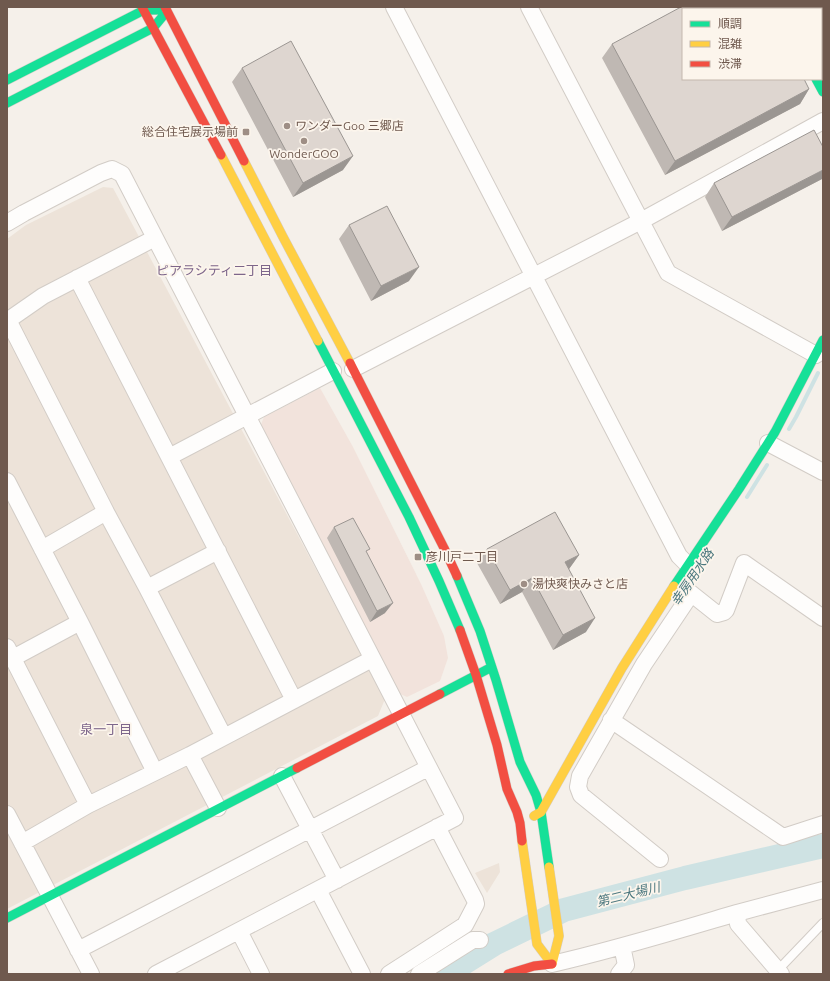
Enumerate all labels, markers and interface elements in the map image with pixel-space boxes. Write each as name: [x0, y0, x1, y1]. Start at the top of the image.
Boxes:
legend: [682, 8, 822, 80]
text: 順調: [718, 17, 742, 30]
text: 混雑: [718, 37, 742, 50]
text: 渋滞: [718, 57, 742, 70]
place label: ワンダーGoo 三郷店: [295, 119, 404, 132]
marker: ワンダーGoo 三郷店: [282, 121, 292, 131]
place label: 総合住宅展示場前: [142, 125, 238, 138]
marker: 総合住宅展示場前: [241, 127, 251, 137]
marker: WonderGOO: [299, 136, 309, 146]
place label: WonderGOO: [269, 147, 339, 160]
district label: ピアラシティ二丁目: [156, 263, 272, 277]
water label: 幸房用水路: [668, 545, 717, 608]
place label: 彦川戸二丁目: [426, 550, 498, 563]
marker: 彦川戸二丁目: [413, 552, 423, 562]
place label: 湯快爽快みさと店: [532, 577, 628, 590]
marker: 湯快爽快みさと店: [519, 579, 529, 589]
district label: 泉一丁目: [80, 722, 132, 736]
water label: 第二大場川: [595, 879, 663, 909]

